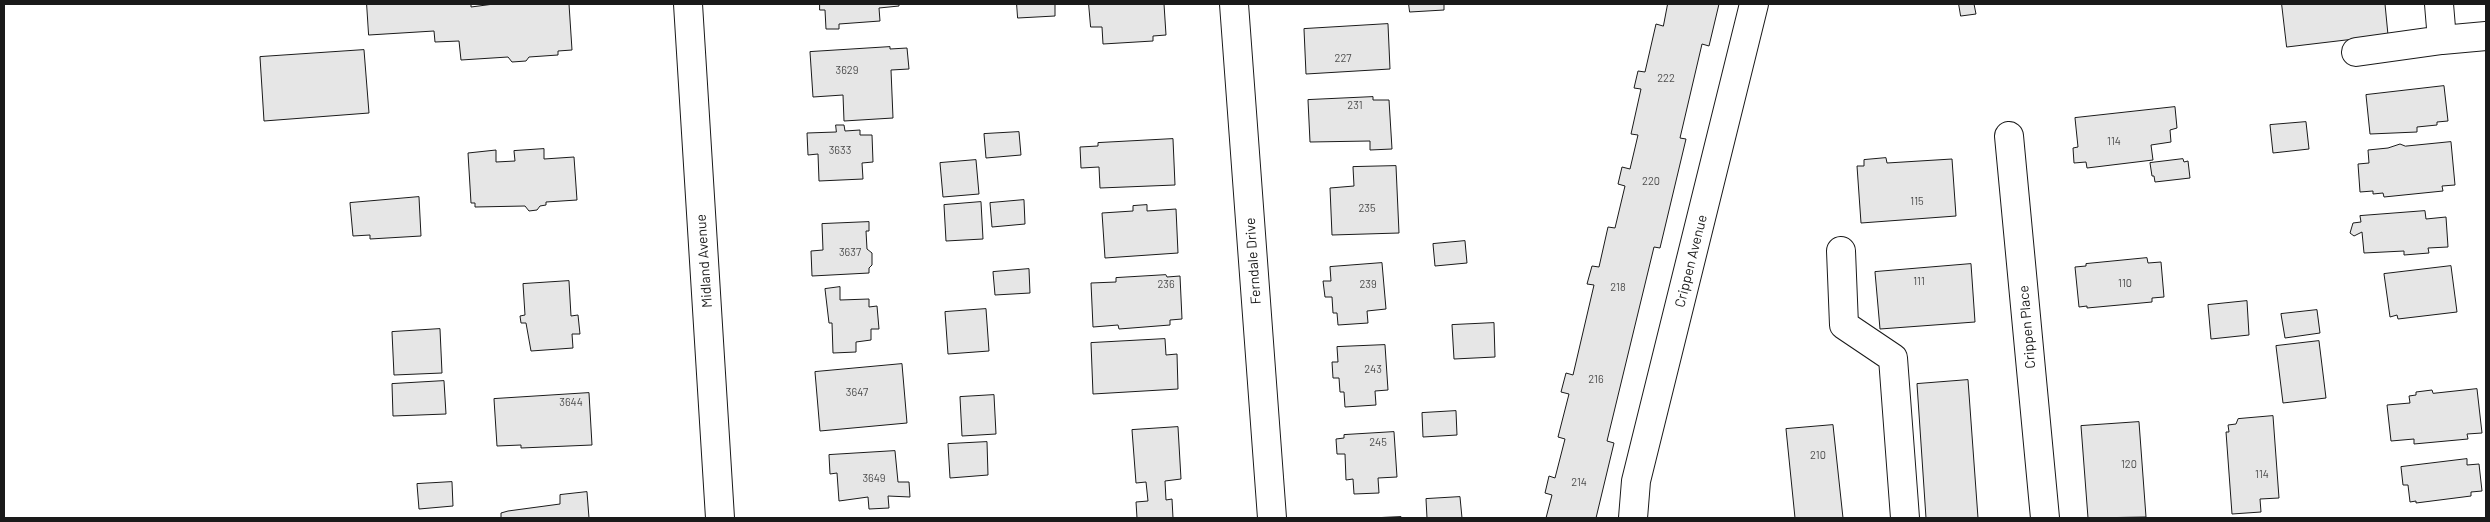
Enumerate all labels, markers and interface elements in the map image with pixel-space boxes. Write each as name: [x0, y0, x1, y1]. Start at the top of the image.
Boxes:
house number: 227: [1335, 51, 1351, 65]
house number: 3629: [836, 63, 858, 77]
house number: 222: [1657, 71, 1675, 85]
house number: 231: [1347, 98, 1363, 112]
house number: 114: [2107, 134, 2121, 148]
house number: 3633: [829, 143, 851, 157]
house number: 220: [1642, 174, 1660, 188]
house number: 115: [1910, 194, 1924, 208]
house number: 235: [1358, 201, 1376, 215]
street label: Crippen Avenue: [1671, 213, 1711, 309]
street label: Midland Avenue: [692, 214, 716, 308]
street label: Ferndale Drive: [1242, 217, 1264, 305]
house number: 3637: [839, 245, 861, 259]
house number: 111: [1913, 274, 1925, 288]
house number: 110: [2118, 276, 2132, 290]
house number: 236: [1157, 277, 1175, 291]
house number: 239: [1359, 277, 1377, 291]
house number: 218: [1610, 280, 1626, 294]
street label: Crippen Place: [2015, 285, 2039, 369]
house number: 243: [1364, 362, 1382, 376]
house number: 216: [1588, 372, 1604, 386]
house number: 3647: [846, 385, 868, 399]
house number: 3644: [559, 395, 583, 409]
house number: 245: [1369, 435, 1387, 449]
house number: 210: [1810, 448, 1826, 462]
house number: 120: [2121, 457, 2137, 471]
house number: 114: [2255, 467, 2269, 481]
house number: 3649: [862, 471, 886, 485]
house number: 214: [1571, 475, 1587, 489]

